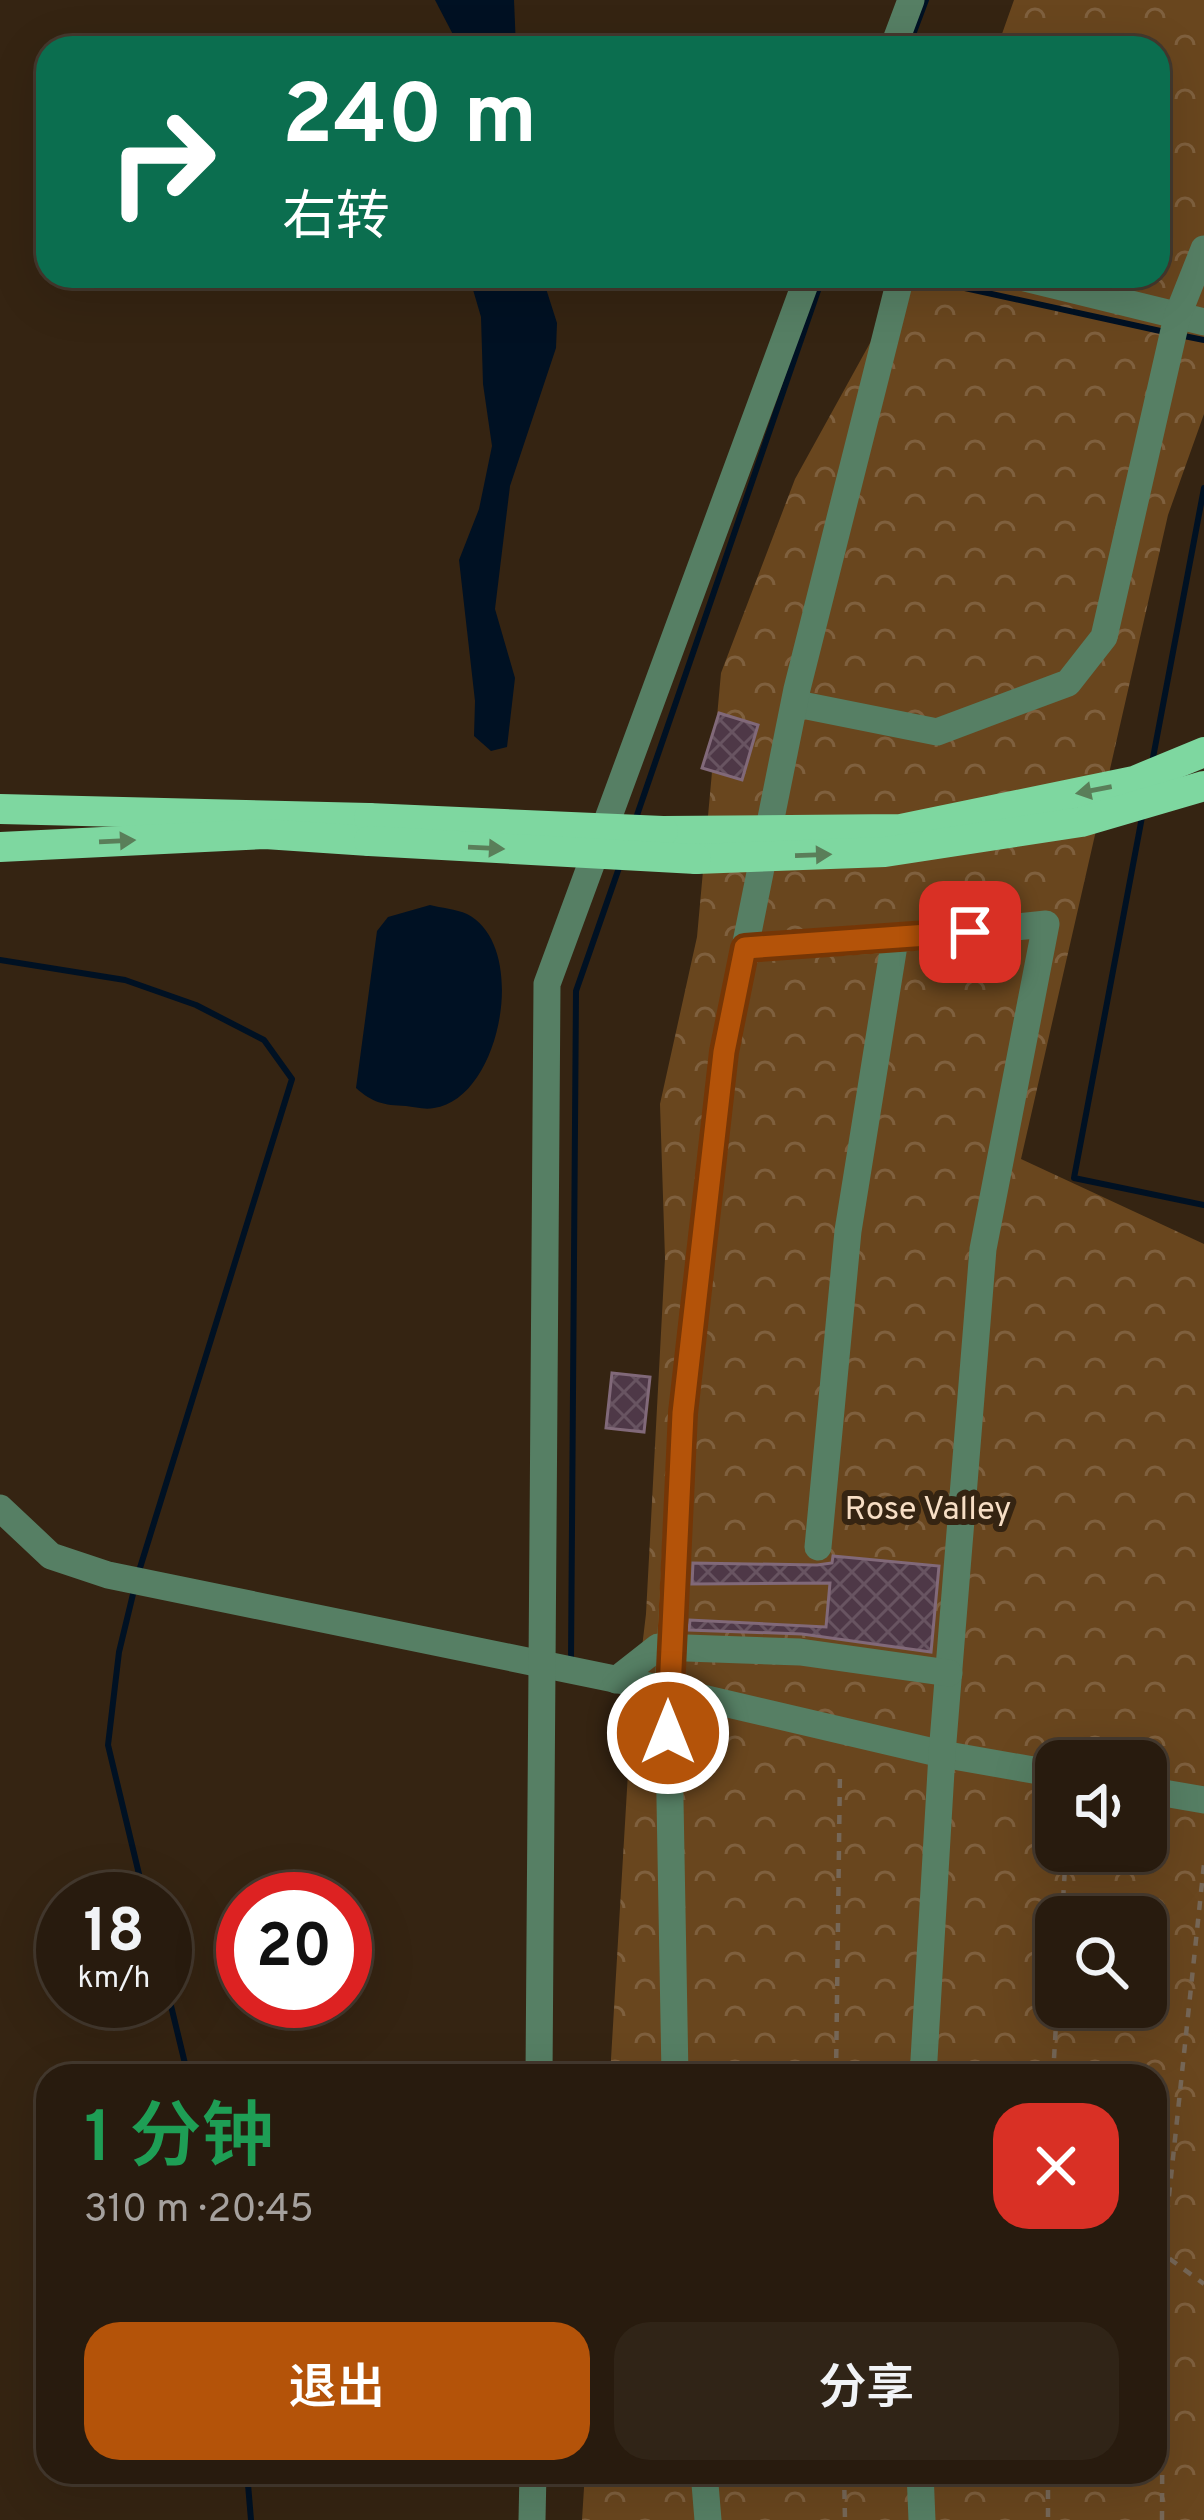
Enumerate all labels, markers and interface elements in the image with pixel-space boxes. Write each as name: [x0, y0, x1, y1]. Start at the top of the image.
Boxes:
text: 240 m: [282, 67, 537, 173]
icon: right: [84, 84, 240, 240]
text: 右转: [282, 186, 390, 255]
one-way arrow: [1074, 781, 1112, 800]
one-way arrow: [99, 831, 137, 850]
one-way arrow: [468, 838, 505, 857]
one-way arrow: [795, 845, 833, 864]
pin: [919, 881, 1021, 983]
icon: arrive: [937, 899, 1003, 965]
park label: Rose Valley: [845, 1490, 1011, 1532]
position arrow: [605, 1670, 731, 1796]
map controls: [1035, 1740, 1167, 2028]
button: sound: [1035, 1740, 1167, 1872]
speed limit sign: 20: [216, 1872, 372, 2028]
button: search: [1035, 1896, 1167, 2028]
text: 18: [83, 1897, 145, 1973]
text: km/h: [78, 1961, 150, 1998]
text: 1 分钟: [84, 2096, 274, 2188]
button: close: [993, 2103, 1119, 2229]
text: 310 m · 20:45: [84, 2187, 314, 2236]
button: 退出: [84, 2322, 590, 2460]
button: 分享: [614, 2322, 1119, 2460]

